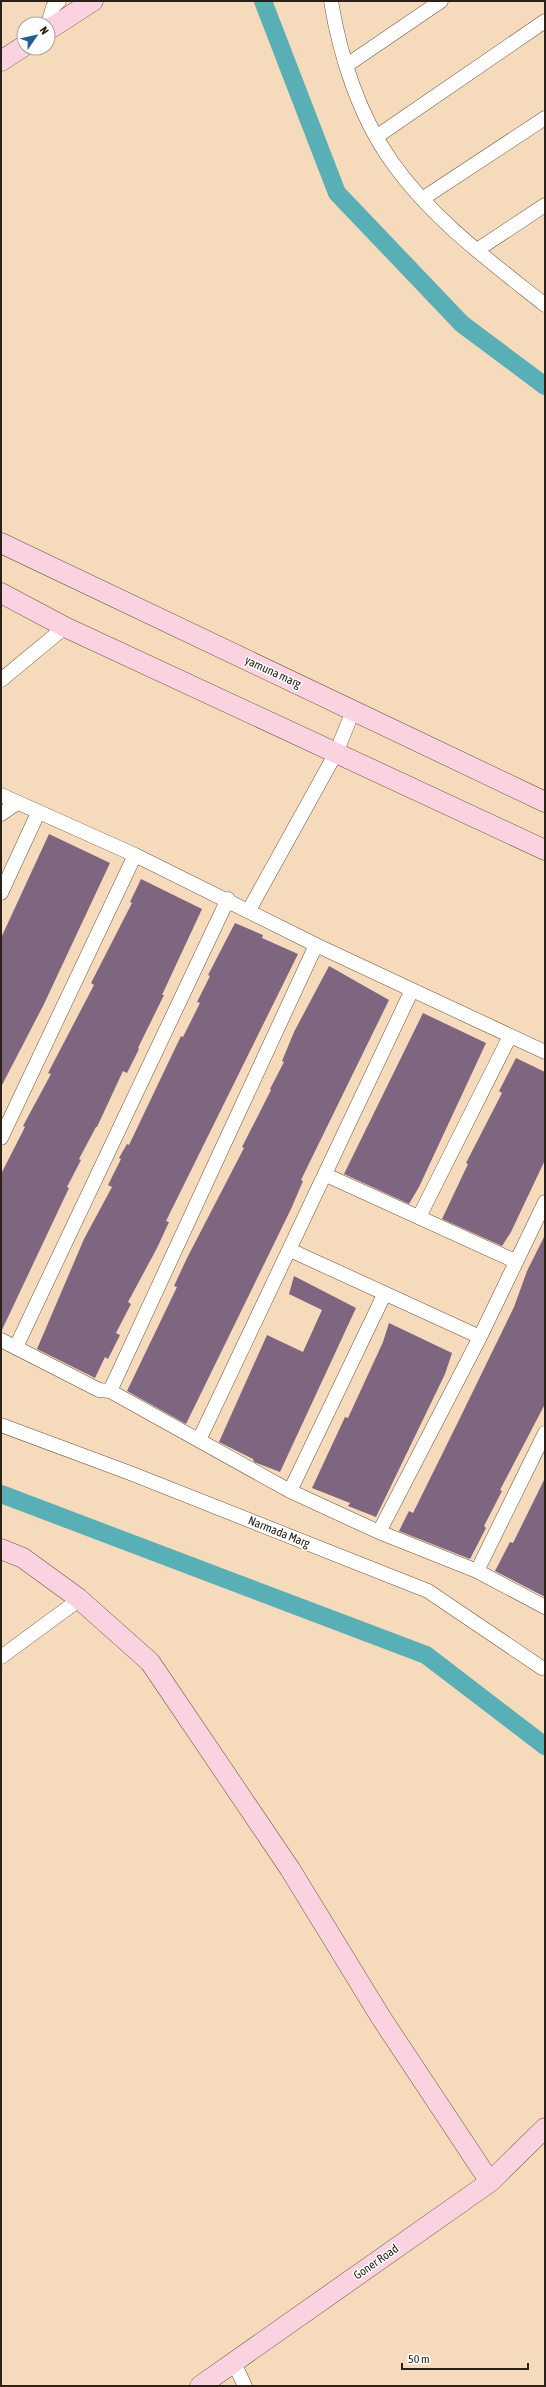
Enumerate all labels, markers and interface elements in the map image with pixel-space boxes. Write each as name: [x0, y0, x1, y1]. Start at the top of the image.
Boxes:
north arrow: [16, 16, 56, 56]
text: N: [37, 24, 51, 36]
street label: yamuna marg: [243, 653, 304, 691]
street label: Narmada Marg: [246, 1513, 313, 1551]
street label: Goner Road: [351, 2242, 401, 2282]
scale bar: [402, 2345, 528, 2371]
text: 50 m: [408, 2352, 430, 2366]

